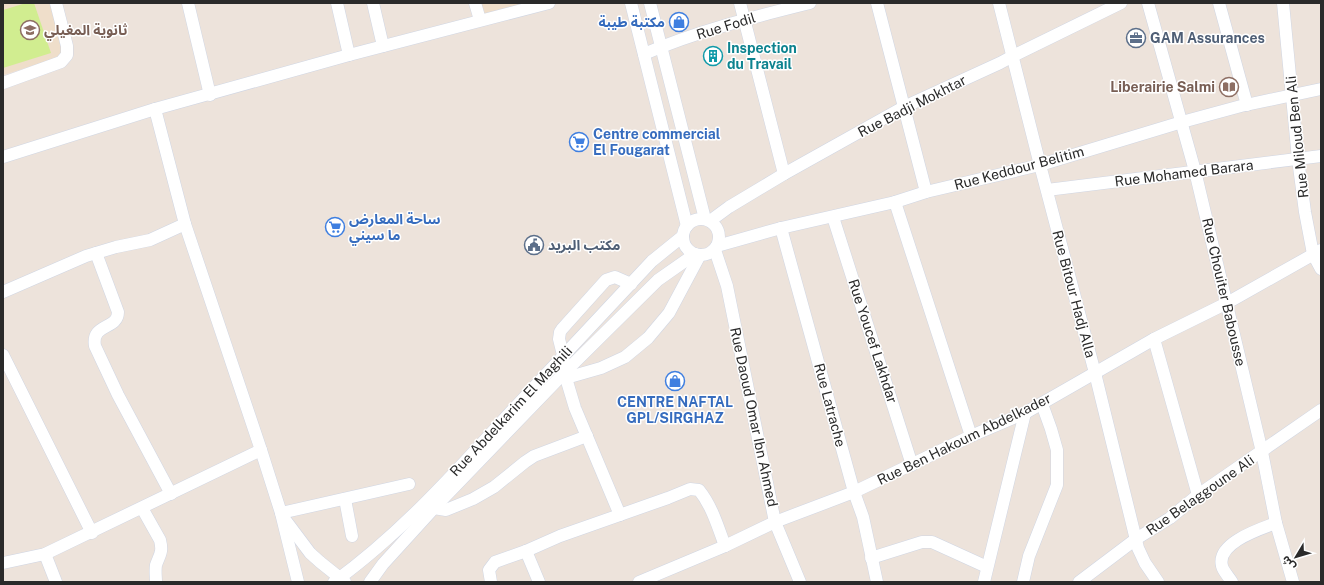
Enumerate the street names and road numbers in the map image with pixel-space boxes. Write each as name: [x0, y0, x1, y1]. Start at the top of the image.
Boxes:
street label: Rue Fodil: [694, 9, 758, 43]
street label: Rue Badji Mokhtar: [855, 72, 969, 140]
street label: Rue Miloud Ben Ali: [1283, 75, 1311, 199]
street label: Rue Keddour Belitim: [952, 143, 1086, 193]
street label: Rue Mohamed Barara: [1114, 157, 1254, 189]
street label: Rue Chouiter Babousse: [1199, 216, 1249, 368]
street label: Rue Bitour Hadj Alla: [1049, 228, 1099, 360]
street label: Rue Youcef Lakhdar: [845, 277, 901, 405]
street label: Rue Daoud Omar Ibn Ahmed: [727, 326, 781, 508]
street label: Rue Abdelkarim El Maghili: [447, 343, 575, 479]
street label: Rue Latrache: [811, 361, 849, 449]
street label: Rue Ben Hakoum Abdelkader: [875, 390, 1053, 488]
street label: Rue Belaggoune Ali: [1143, 452, 1257, 538]

